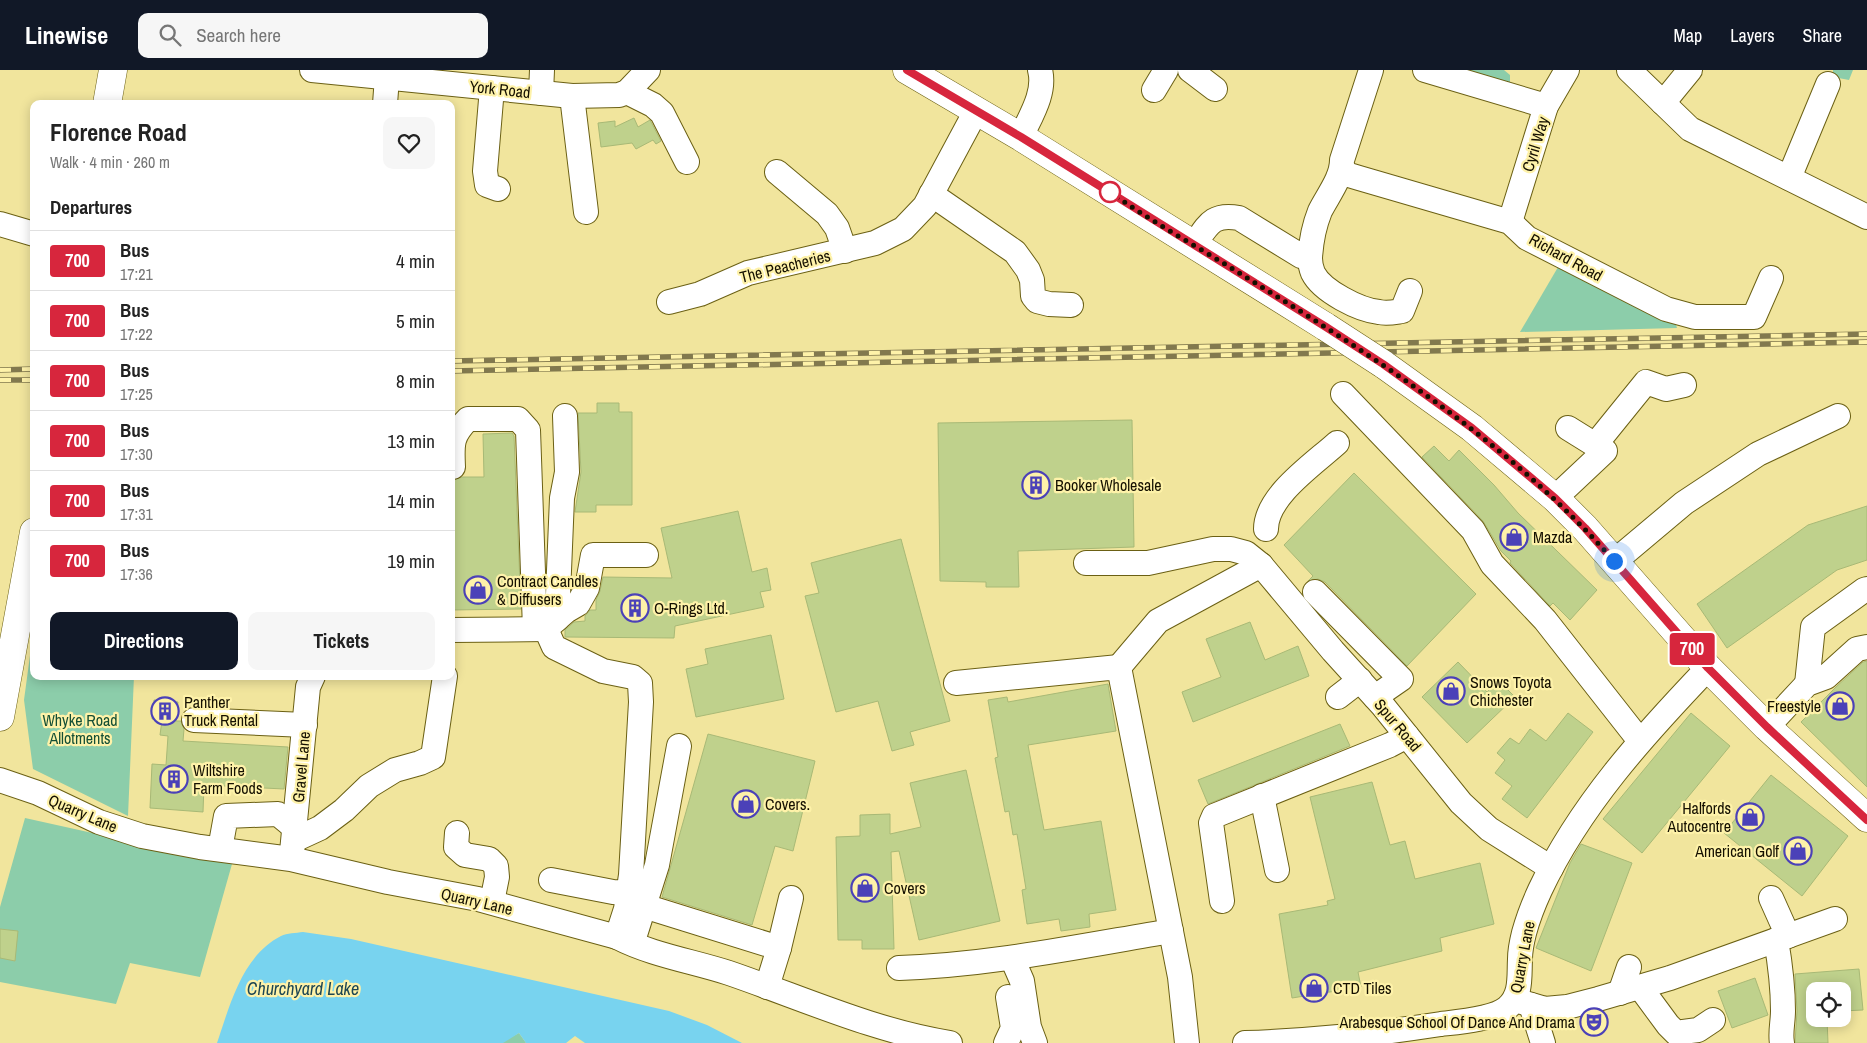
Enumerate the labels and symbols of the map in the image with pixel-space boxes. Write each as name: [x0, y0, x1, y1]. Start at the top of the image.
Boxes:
street label: York Road: [469, 75, 531, 103]
street label: Cyril Way: [1516, 113, 1554, 174]
unlabelled marker: [1099, 181, 1121, 203]
street label: Richard Road: [1525, 228, 1607, 286]
street label: The Peacheries: [737, 244, 833, 288]
building icon: Booker Wholesale: [1021, 470, 1051, 500]
place label: Booker Wholesale: [1055, 474, 1161, 496]
shop icon: Mazda: [1499, 522, 1529, 552]
place label: Mazda: [1533, 526, 1573, 548]
your location: [1602, 549, 1627, 574]
place label: Contract Candles & Diffusers: [497, 570, 598, 610]
shop icon: Contract Candles & Diffusers: [463, 575, 493, 605]
building icon: O-Rings Ltd.: [620, 593, 650, 623]
place label: O-Rings Ltd.: [654, 597, 728, 619]
line badge: 700: [1663, 633, 1721, 665]
place label: Snows Toyota Chichester: [1470, 671, 1552, 711]
shop icon: Snows Toyota Chichester: [1436, 676, 1466, 706]
place label: Panther Truck Rental: [184, 691, 258, 731]
shop icon: Freestyle: [1825, 691, 1855, 721]
street label: Spur Road: [1369, 694, 1427, 756]
place label: Freestyle: [1767, 695, 1821, 717]
building icon: Panther Truck Rental: [150, 696, 180, 726]
park label: Whyke Road Allotments: [42, 709, 118, 749]
street label: Gravel Lane: [287, 730, 315, 804]
place label: Wiltshire Farm Foods: [193, 759, 262, 799]
building icon: Wiltshire Farm Foods: [159, 764, 189, 794]
street label: Quarry Lane: [45, 789, 121, 837]
shop icon: Covers.: [731, 789, 761, 819]
place label: Covers.: [765, 793, 810, 815]
place label: Halfords Autocentre: [1667, 797, 1731, 837]
shop icon: Halfords Autocentre: [1735, 802, 1765, 832]
shop icon: American Golf: [1783, 836, 1813, 866]
place label: American Golf: [1694, 840, 1779, 862]
shop icon: Covers: [850, 873, 880, 903]
place label: Covers: [884, 877, 926, 899]
street label: Quarry Lane: [439, 882, 515, 920]
street label: Quarry Lane: [1504, 919, 1540, 995]
shop icon: CTD Tiles: [1299, 973, 1329, 1003]
water label: Churchyard Lake: [247, 976, 359, 1001]
place label: CTD Tiles: [1333, 977, 1392, 999]
theatre icon: Arabesque School Of Dance And Drama: [1579, 1007, 1609, 1037]
place label: Arabesque School Of Dance And Drama: [1338, 1011, 1576, 1033]

